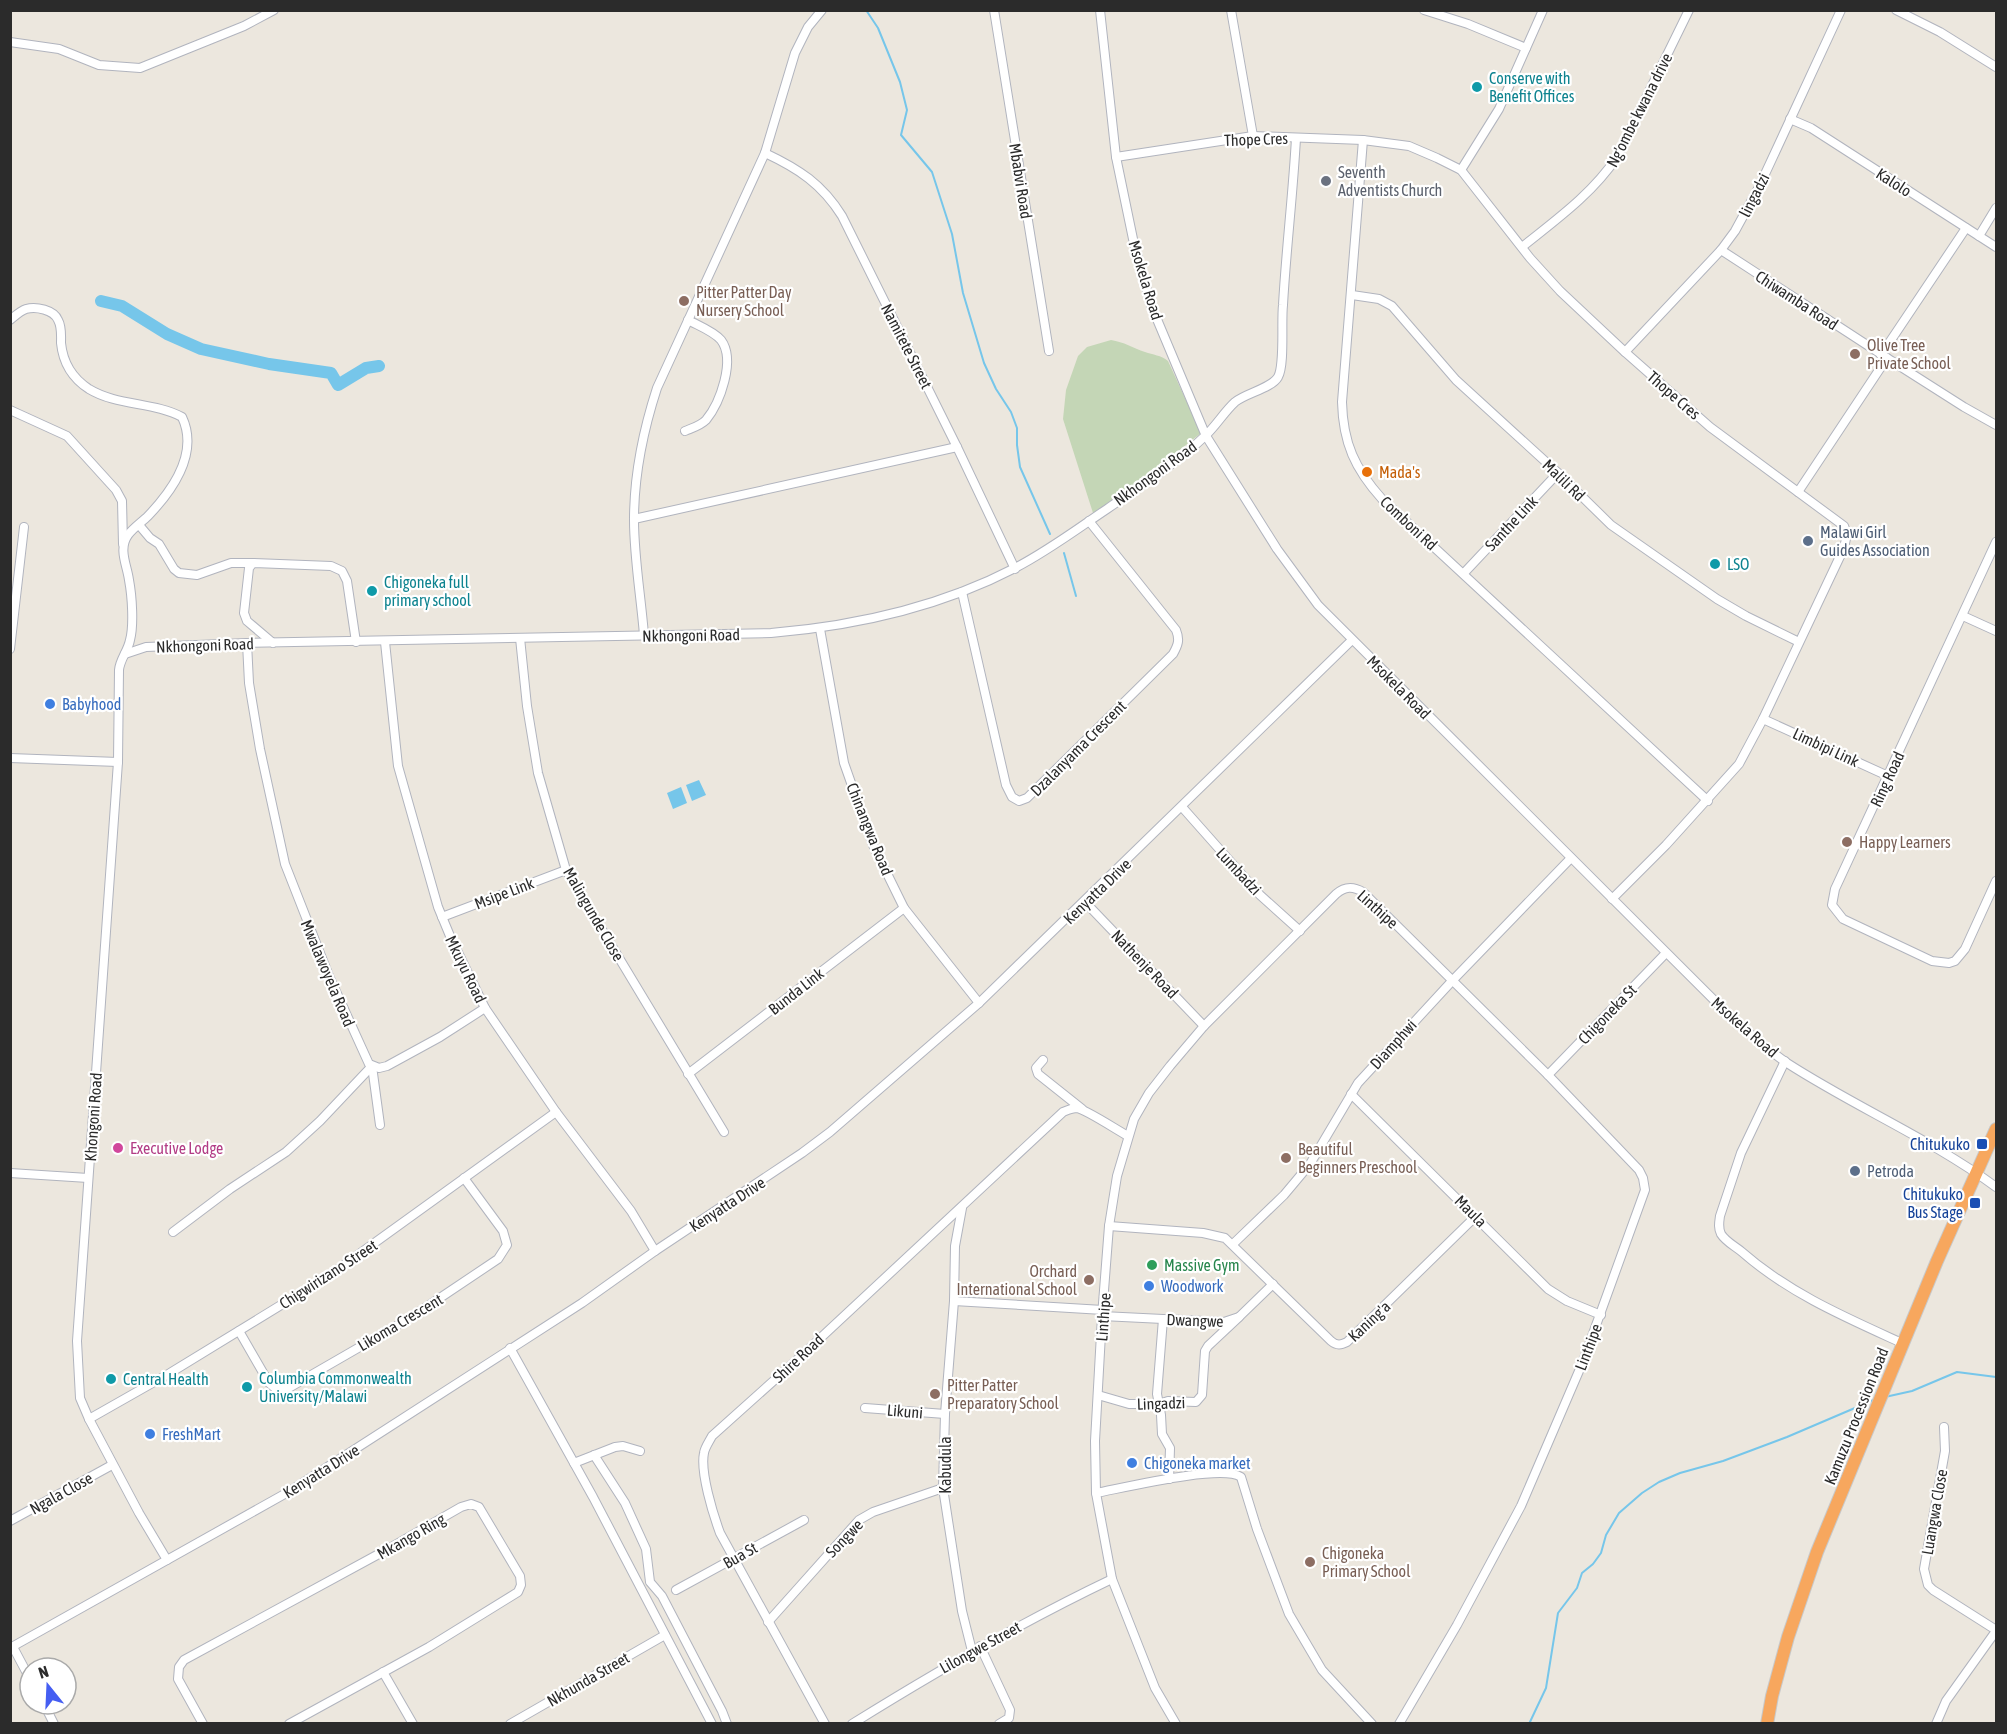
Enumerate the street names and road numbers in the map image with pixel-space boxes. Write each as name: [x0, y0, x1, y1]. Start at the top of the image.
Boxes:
street label: Ng'ombe kwana drive: [1603, 50, 1676, 170]
street label: Thope Cres: [1224, 129, 1289, 150]
street label: Mbabvi Road: [1006, 142, 1036, 220]
street label: Kalolo: [1873, 164, 1915, 200]
street label: lingadzi: [1735, 170, 1774, 220]
street label: Msokela Road: [1125, 238, 1167, 322]
street label: Chiwamba Road: [1752, 267, 1842, 333]
street label: Namitete Street: [878, 301, 936, 392]
street label: Thope Cres: [1643, 367, 1704, 424]
street label: Nkhongoni Road: [1110, 437, 1200, 510]
street label: Malili Rd: [1539, 456, 1589, 504]
street label: Comboni Rd: [1377, 492, 1441, 554]
street label: Santhe Link: [1481, 492, 1541, 554]
street label: Nkhongoni Road: [642, 625, 740, 646]
street label: Nkhongoni Road: [156, 634, 254, 657]
street label: Msokela Road: [1364, 652, 1434, 722]
street label: Dzalanyama Crescent: [1027, 696, 1130, 800]
street label: Limbipi Link: [1790, 724, 1862, 771]
street label: Ring Road: [1866, 748, 1909, 810]
street label: Chinangwa Road: [842, 780, 897, 878]
street label: Lumbadzi: [1213, 844, 1265, 898]
street label: Kenyatta Drive: [1060, 855, 1135, 928]
street label: Malingunde Close: [559, 864, 628, 964]
street label: Msipe Link: [472, 874, 536, 913]
street label: Linthipe: [1353, 886, 1402, 933]
street label: Mwalawoyela Road: [297, 917, 359, 1029]
street label: Nathenje Road: [1107, 926, 1182, 1003]
street label: Mkuyu Road: [441, 932, 490, 1006]
street label: Bunda Link: [765, 964, 827, 1018]
street label: Chigoneka St: [1574, 980, 1641, 1048]
street label: Msokela Road: [1708, 993, 1782, 1061]
street label: Diamphwi: [1366, 1016, 1421, 1073]
street label: Khongoni Road: [81, 1072, 106, 1162]
street label: Kenyatta Drive: [686, 1173, 769, 1236]
street label: Maula: [1451, 1191, 1491, 1231]
street label: Chigwirizano Street: [276, 1235, 381, 1313]
street label: Likoma Crescent: [354, 1289, 446, 1354]
street label: Linthipe: [1092, 1292, 1115, 1342]
street label: Kaning'a: [1344, 1297, 1395, 1346]
street label: Dwangwe: [1166, 1310, 1224, 1331]
street label: Linthipe: [1571, 1321, 1606, 1373]
street label: Shire Road: [769, 1330, 827, 1386]
street label: Kamuzu Procession Road: [1820, 1345, 1892, 1487]
street label: Lingadzi: [1136, 1393, 1186, 1414]
street label: Likuni: [886, 1400, 924, 1422]
street label: Kabudula: [936, 1436, 954, 1494]
street label: Kenyatta Drive: [280, 1440, 363, 1502]
street label: Ngala Close: [26, 1468, 96, 1518]
street label: Luangwa Close: [1918, 1468, 1951, 1556]
street label: Mkango Ring: [374, 1509, 449, 1564]
street label: Songwe: [822, 1515, 867, 1561]
street label: Bua St: [720, 1538, 761, 1572]
street label: Lilongwe Street: [936, 1617, 1025, 1678]
street label: Nkhunda Street: [544, 1648, 633, 1710]

